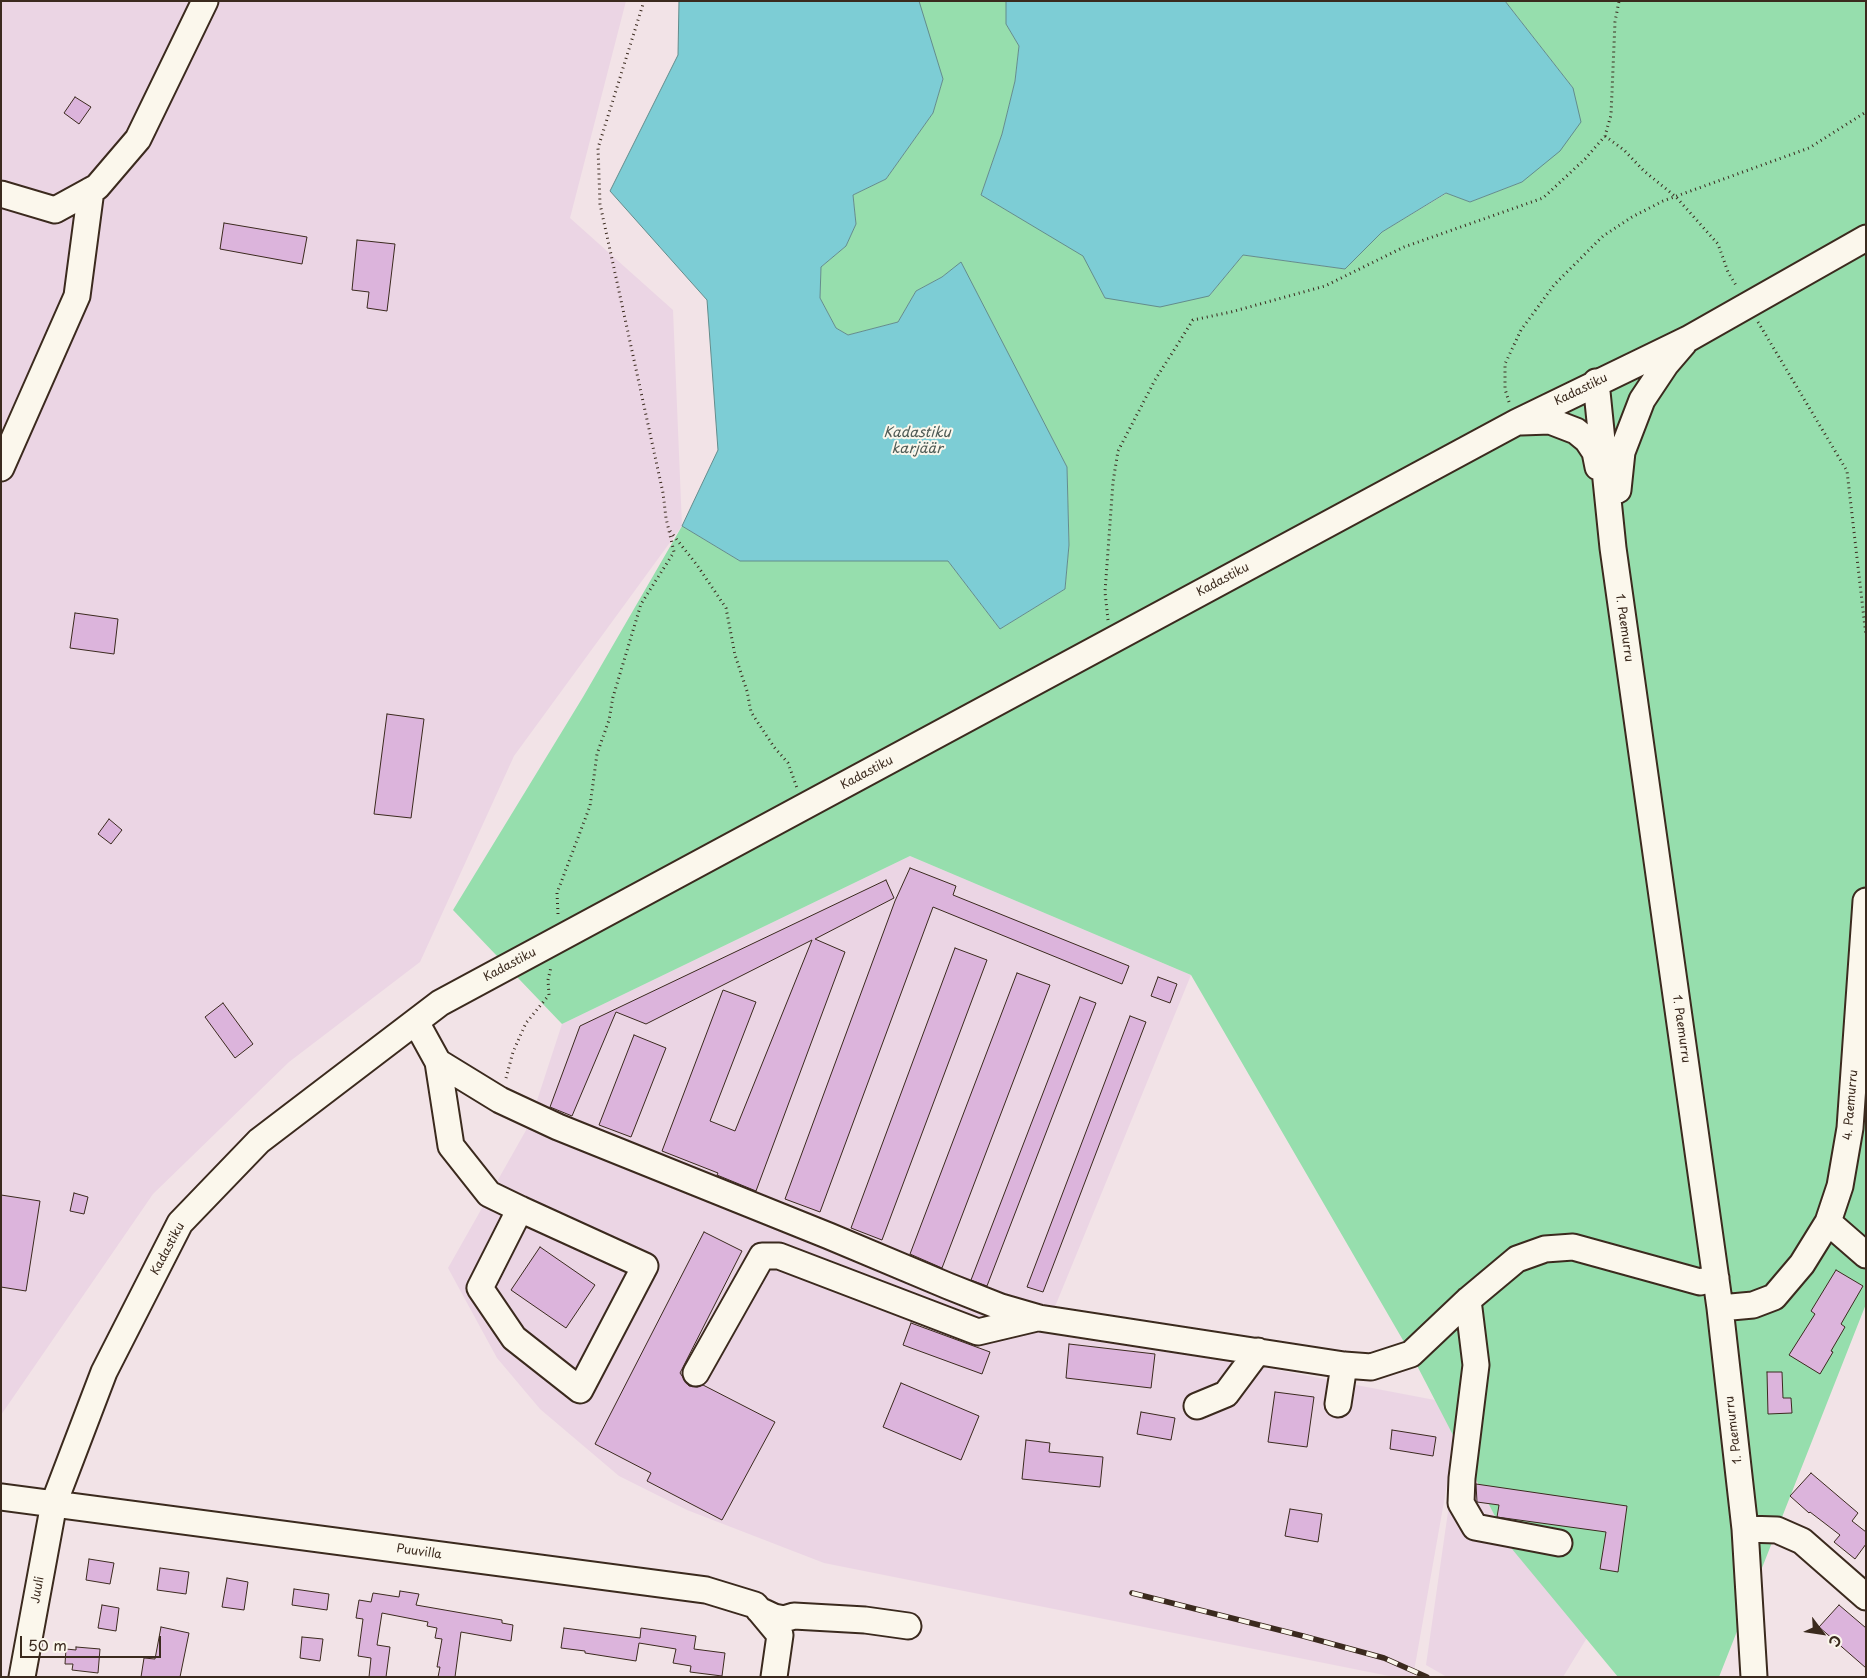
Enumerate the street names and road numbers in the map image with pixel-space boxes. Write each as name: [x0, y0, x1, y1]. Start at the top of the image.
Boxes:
street label: Kadastiku: [1552, 371, 1610, 409]
street label: Kadastiku: [1194, 560, 1252, 600]
street label: 1. Paemurru: [1612, 593, 1636, 663]
street label: Kadastiku: [838, 753, 896, 793]
street label: Kadastiku: [481, 945, 539, 985]
street label: 1. Paemurru: [1669, 994, 1693, 1064]
street label: 4. Paemurru: [1841, 1069, 1861, 1141]
street label: Kadastiku: [148, 1220, 188, 1278]
street label: 1. Paemurru: [1723, 1395, 1745, 1465]
street label: Puuvilla: [395, 1542, 443, 1562]
street label: Juuli: [29, 1575, 47, 1605]

